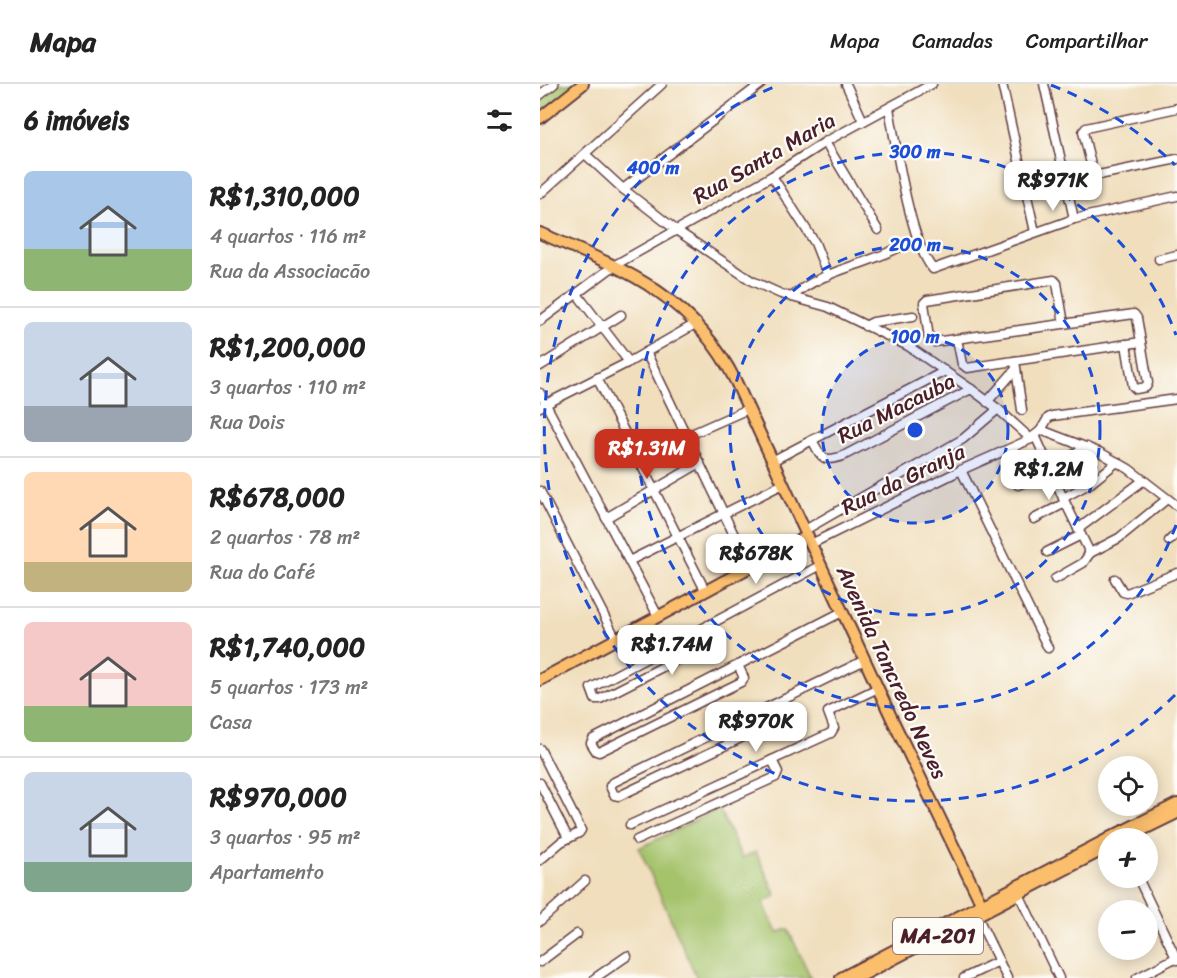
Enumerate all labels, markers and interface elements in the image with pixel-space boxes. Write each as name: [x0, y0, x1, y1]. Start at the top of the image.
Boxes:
text: Mapa: [30, 17, 96, 66]
text: Mapa: [830, 22, 879, 60]
text: Camadas: [912, 22, 993, 60]
text: Compartilhar: [1026, 22, 1147, 60]
text: 6 imóveis: [24, 97, 129, 143]
street label: Rua Santa Maria: [685, 101, 843, 215]
icon: filters: [483, 104, 516, 137]
text: 300 m: [888, 136, 941, 168]
text: 400 m: [626, 152, 679, 184]
pin: R$971K: [1004, 161, 1102, 212]
text: R$971K: [1018, 163, 1088, 198]
text: R$1,310,000: [210, 173, 360, 219]
icon: home: [72, 195, 144, 267]
text: 4 quartos · 116 m²: [210, 219, 366, 254]
text: 200 m: [888, 229, 941, 261]
text: Rua da Associacão: [210, 254, 370, 289]
text: 100 m: [891, 321, 940, 353]
text: R$1,200,000: [210, 324, 366, 370]
icon: home: [72, 346, 144, 418]
street label: Rua Macauba: [830, 361, 962, 455]
text: 3 quartos · 110 m²: [210, 370, 366, 405]
text: Rua Dois: [210, 405, 285, 440]
centre of rings: [905, 420, 925, 440]
pin: R$1.31M: [592, 429, 702, 480]
text: R$1.31M: [609, 431, 685, 466]
street label: Rua da Granja: [834, 432, 973, 526]
pin: R$1.2M: [1000, 450, 1098, 501]
text: R$1.2M: [1015, 452, 1083, 487]
text: R$678,000: [210, 474, 345, 520]
icon: home: [72, 496, 144, 568]
text: 2 quartos · 78 m²: [210, 520, 360, 555]
pin: R$678K: [707, 534, 805, 585]
text: R$678K: [720, 536, 792, 571]
text: Rua do Café: [210, 555, 315, 590]
street label: Avenida Tancredo Neves: [825, 558, 959, 785]
text: R$1,740,000: [210, 624, 365, 670]
pin: R$1.74M: [617, 625, 727, 676]
text: R$1.74M: [631, 627, 713, 662]
icon: home: [72, 646, 144, 718]
text: 5 quartos · 173 m²: [210, 670, 368, 705]
pin: R$970K: [707, 702, 805, 753]
text: R$970K: [719, 704, 793, 739]
text: Casa: [210, 705, 252, 740]
map controls: [1098, 756, 1158, 960]
button: locate: [1098, 756, 1158, 816]
text: R$970,000: [210, 774, 347, 820]
icon: home: [72, 796, 144, 868]
text: 3 quartos · 95 m²: [210, 820, 361, 855]
button: +: [1098, 828, 1158, 888]
text: Apartamento: [210, 855, 324, 890]
button: −: [1098, 900, 1158, 960]
road number: MA-201: [893, 918, 983, 954]

